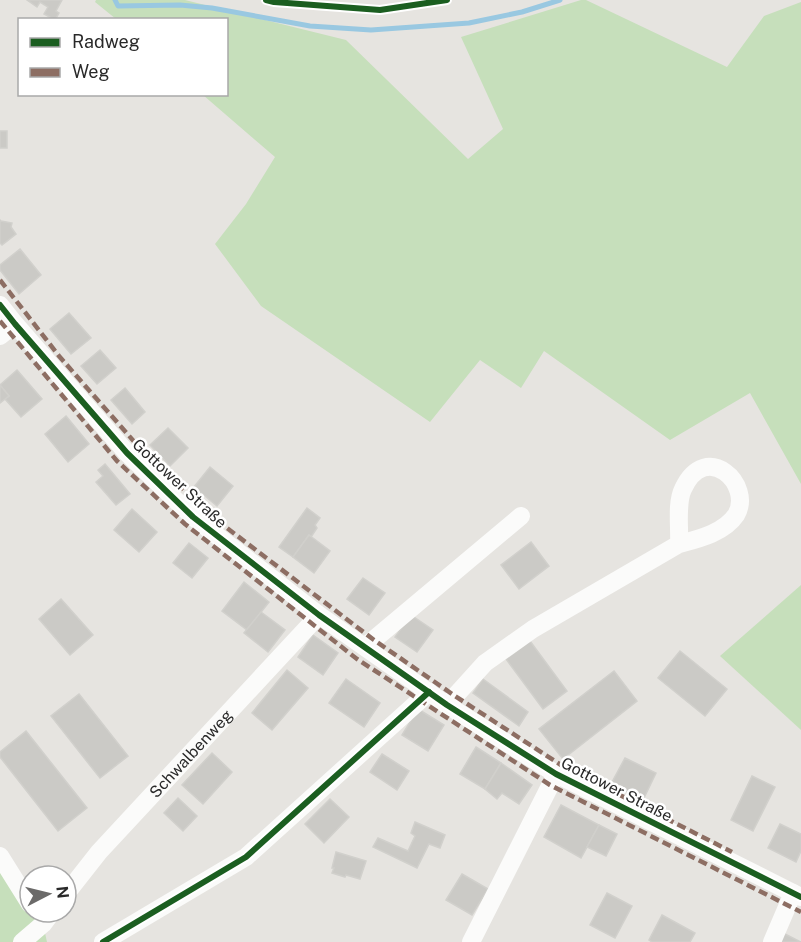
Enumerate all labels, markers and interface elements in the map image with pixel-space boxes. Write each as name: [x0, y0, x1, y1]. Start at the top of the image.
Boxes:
legend: [18, 18, 228, 96]
text: Radweg: [72, 31, 140, 52]
text: Weg: [72, 61, 110, 82]
street label: Gottower Straße: [128, 435, 231, 532]
street label: Schwalbenweg: [145, 706, 236, 802]
street label: Gottower Straße: [558, 753, 676, 826]
north arrow: [18, 864, 78, 924]
text: N: [52, 885, 73, 900]

